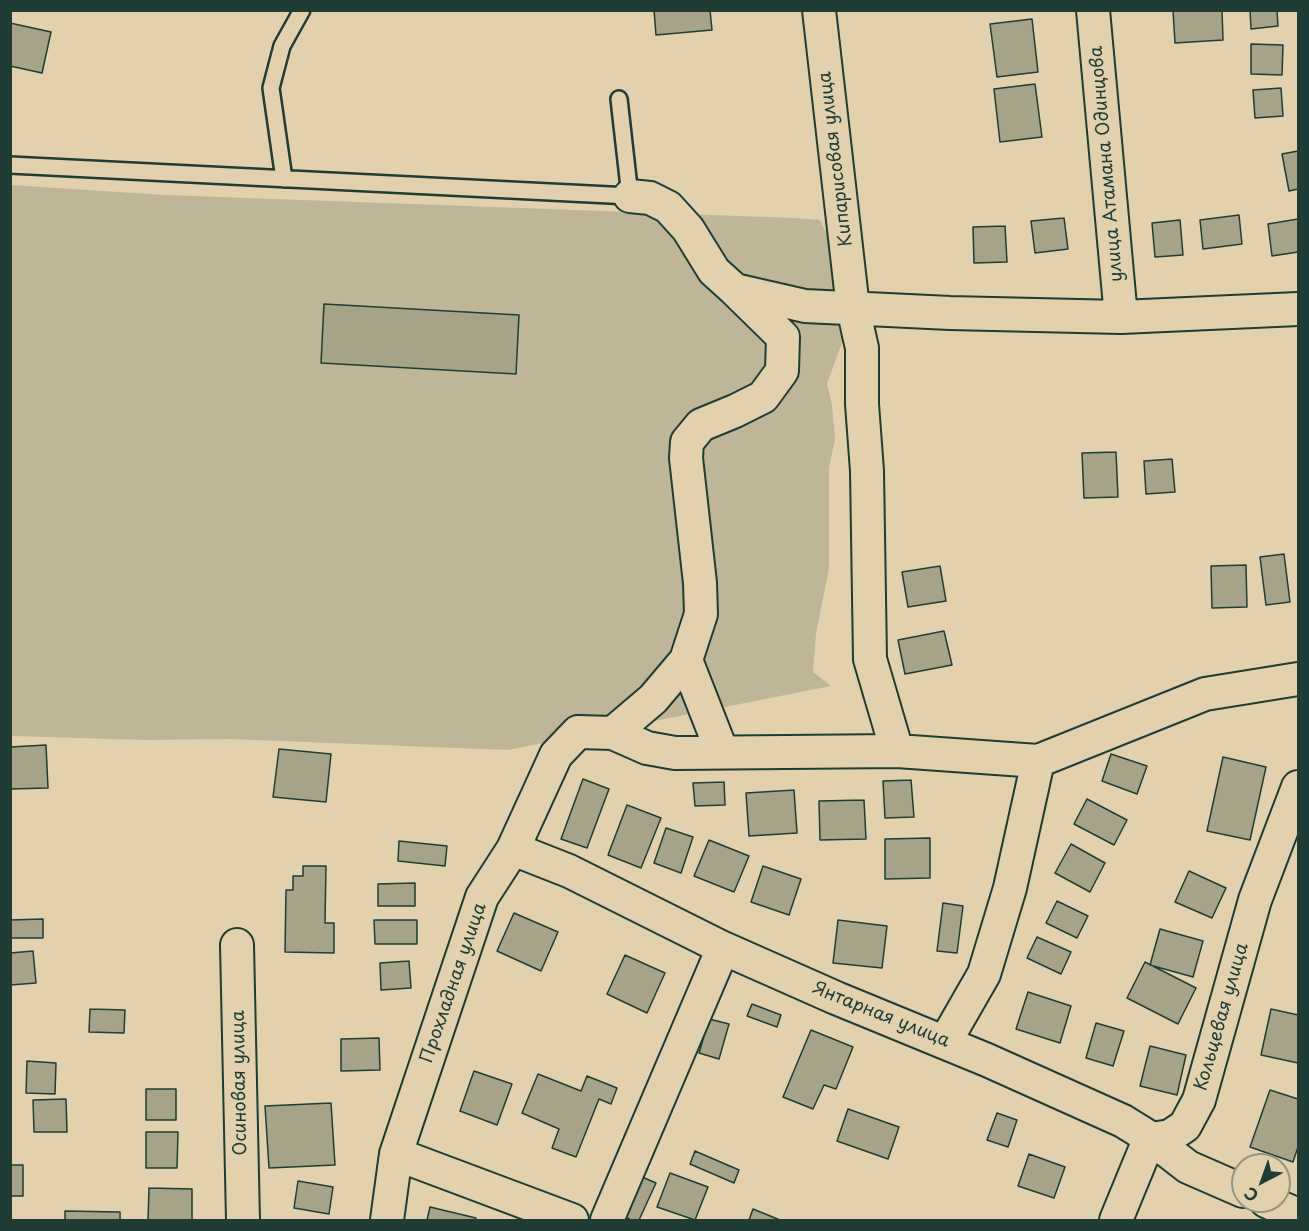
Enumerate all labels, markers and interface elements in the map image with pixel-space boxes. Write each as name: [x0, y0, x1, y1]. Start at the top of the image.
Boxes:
street label: улица Атамана Одинцова: [1086, 45, 1128, 283]
street label: Кипарисовая улица: [815, 70, 857, 248]
street label: Прохладная улица: [416, 900, 492, 1066]
street label: Кольцевая улица: [1191, 941, 1253, 1093]
street label: Янтарная улица: [809, 978, 953, 1052]
street label: Осиновая улица: [228, 1010, 252, 1156]
north arrow: [1231, 1153, 1291, 1213]
text: С: [1238, 1182, 1263, 1208]

